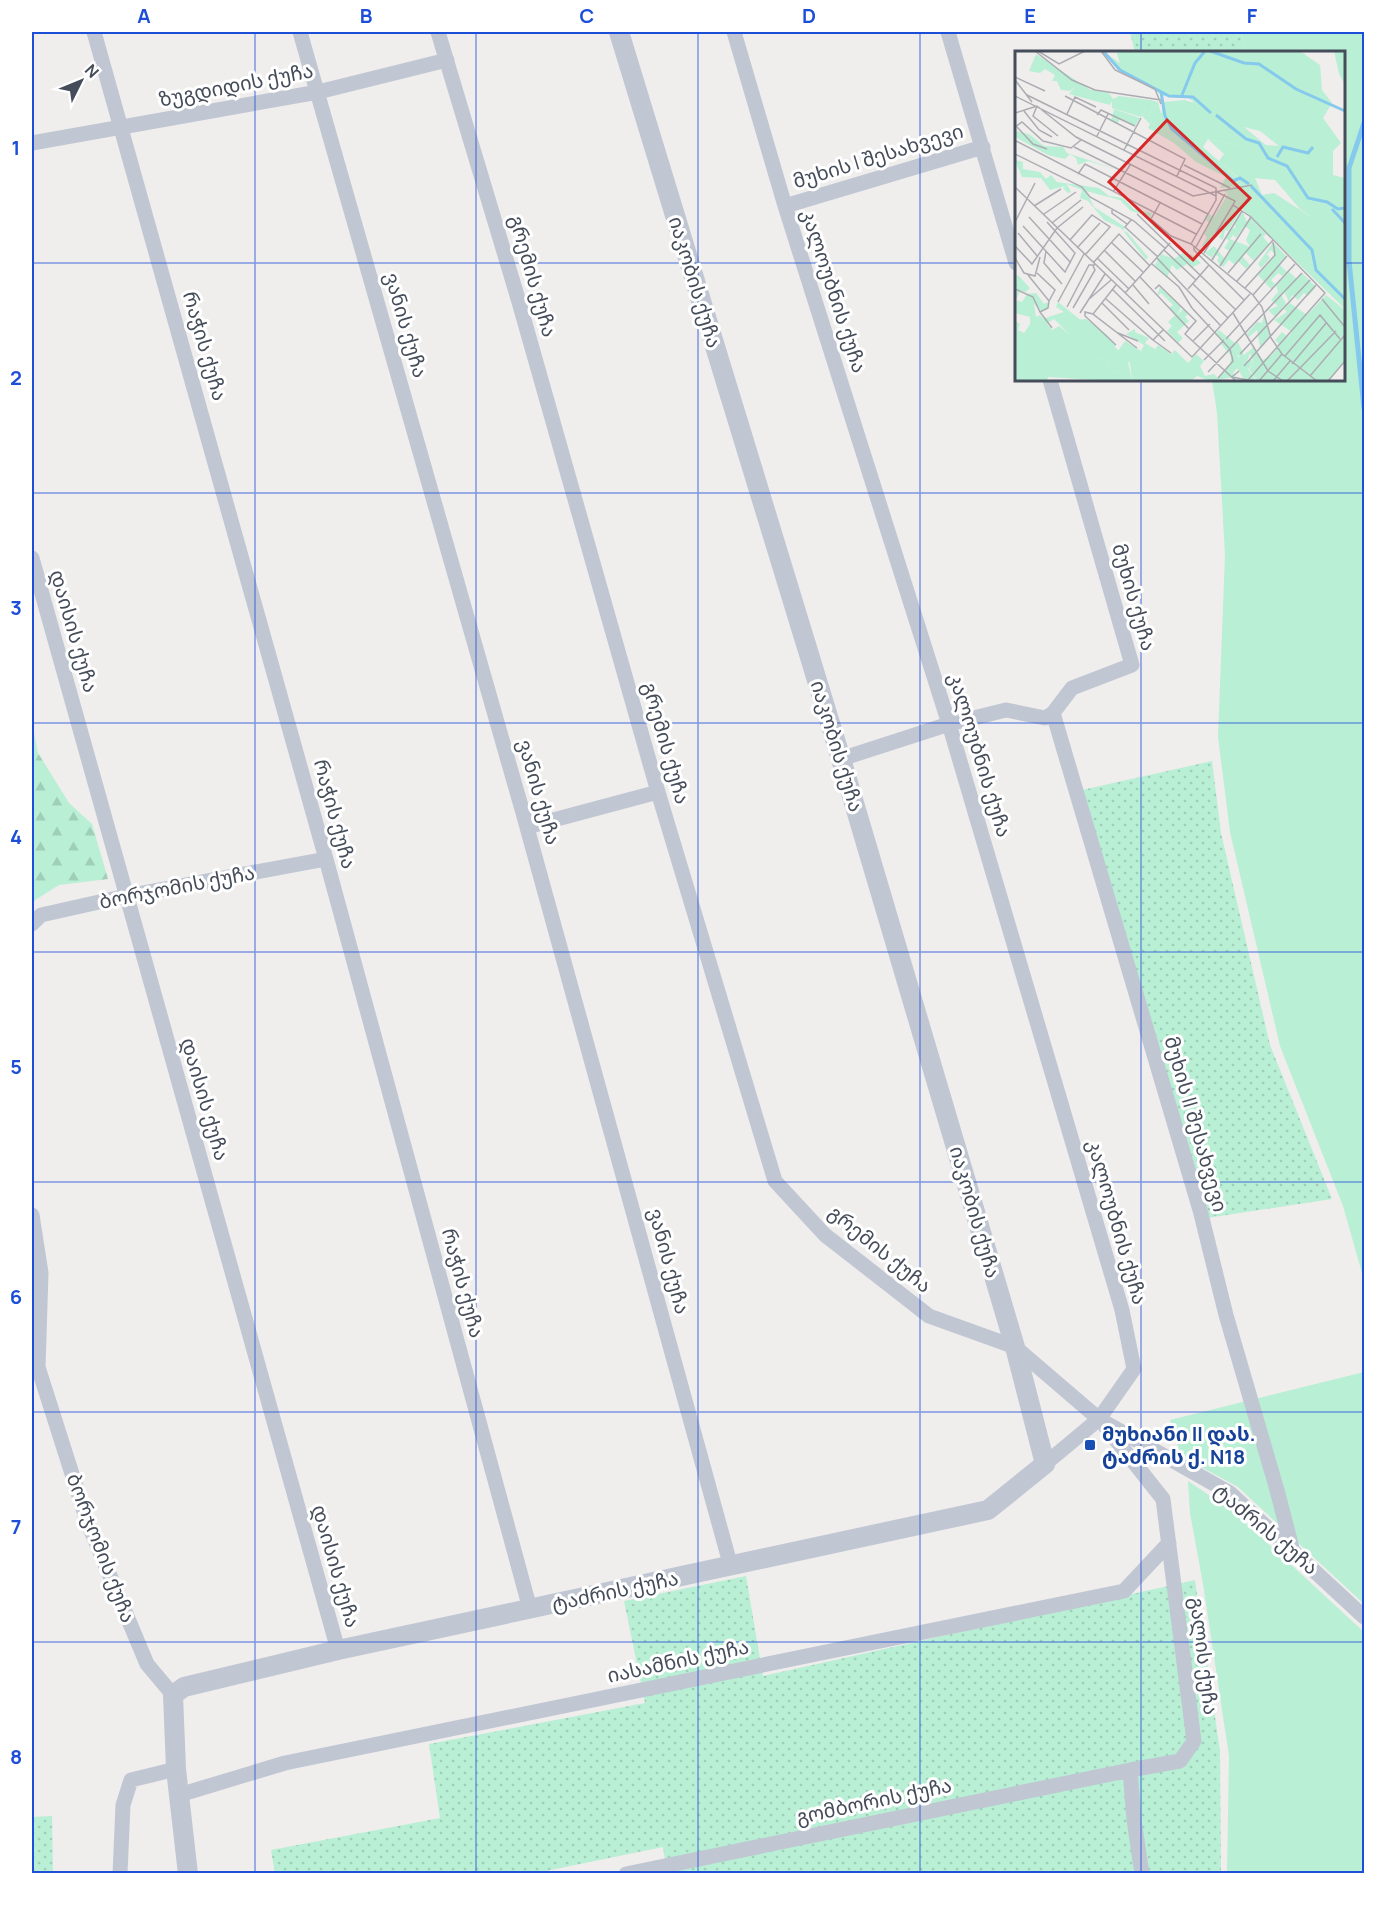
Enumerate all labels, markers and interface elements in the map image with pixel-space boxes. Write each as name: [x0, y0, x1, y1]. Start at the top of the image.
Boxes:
text: A: [137, 2, 151, 29]
text: B: [360, 2, 373, 29]
text: C: [580, 2, 594, 29]
text: D: [802, 2, 816, 29]
text: E: [1024, 2, 1036, 29]
text: F: [1247, 2, 1258, 29]
north arrow: [51, 51, 111, 111]
inset map: [1015, 51, 1345, 381]
street label: ზუგდიდის ქუჩა: [156, 56, 315, 113]
text: N: [80, 59, 104, 82]
street label: მუხის I შესახვევი: [789, 117, 966, 194]
text: 1: [12, 134, 20, 161]
street label: კალოუბნის ქუჩა: [795, 206, 874, 376]
street label: გრემის ქუჩა: [503, 212, 564, 340]
street label: იაკობის ქუჩა: [663, 213, 728, 351]
street label: ვანის ქუჩა: [379, 269, 434, 381]
street label: რაჭის ქუჩა: [177, 288, 234, 404]
text: 2: [10, 364, 22, 391]
street label: მუხის ქუჩა: [1106, 540, 1163, 654]
street label: დაისის ქუჩა: [44, 566, 105, 695]
text: 3: [10, 594, 22, 621]
street label: კალოუბნის ქუჩა: [943, 669, 1018, 840]
street label: იაკობის ქუჩა: [805, 677, 870, 815]
street label: გრემის ქუჩა: [636, 679, 697, 807]
street label: ვანის ქუჩა: [512, 736, 567, 848]
street label: რაჭის ქუჩა: [308, 756, 363, 872]
text: 4: [10, 823, 22, 850]
street label: ბორჯომის ქუჩა: [97, 858, 257, 915]
street label: მუხის II შესახვევი: [1158, 1033, 1234, 1215]
street label: დაისის ქუჩა: [175, 1034, 236, 1163]
text: 5: [10, 1053, 22, 1080]
street label: კალოუბნის ქუჩა: [1081, 1136, 1154, 1308]
street label: იაკობის ქუჩა: [944, 1143, 1007, 1281]
street label: გრემის ქუჩა: [823, 1199, 938, 1299]
street label: ვანის ქუჩა: [642, 1205, 697, 1317]
street label: რაჭის ქუჩა: [436, 1225, 491, 1341]
text: 6: [10, 1283, 22, 1310]
place label: მუხიანი II დას. ტაძრის ქ. N18: [1102, 1420, 1256, 1470]
marker: მუხიანი II დას. ტაძრის ქ. N18: [1083, 1438, 1097, 1452]
street label: ბორჯომის ქუჩა: [61, 1469, 142, 1626]
street label: ტაძრის ქუჩა: [1208, 1477, 1324, 1580]
street label: დაისის ქუჩა: [306, 1501, 367, 1630]
text: 7: [11, 1513, 21, 1540]
street label: ტაძრის ქუჩა: [549, 1564, 681, 1617]
street label: გალის ქუჩა: [1184, 1595, 1225, 1716]
street label: იასამნის ქუჩა: [605, 1632, 751, 1689]
text: 8: [10, 1743, 22, 1770]
street label: გომბორის ქუჩა: [794, 1771, 954, 1830]

